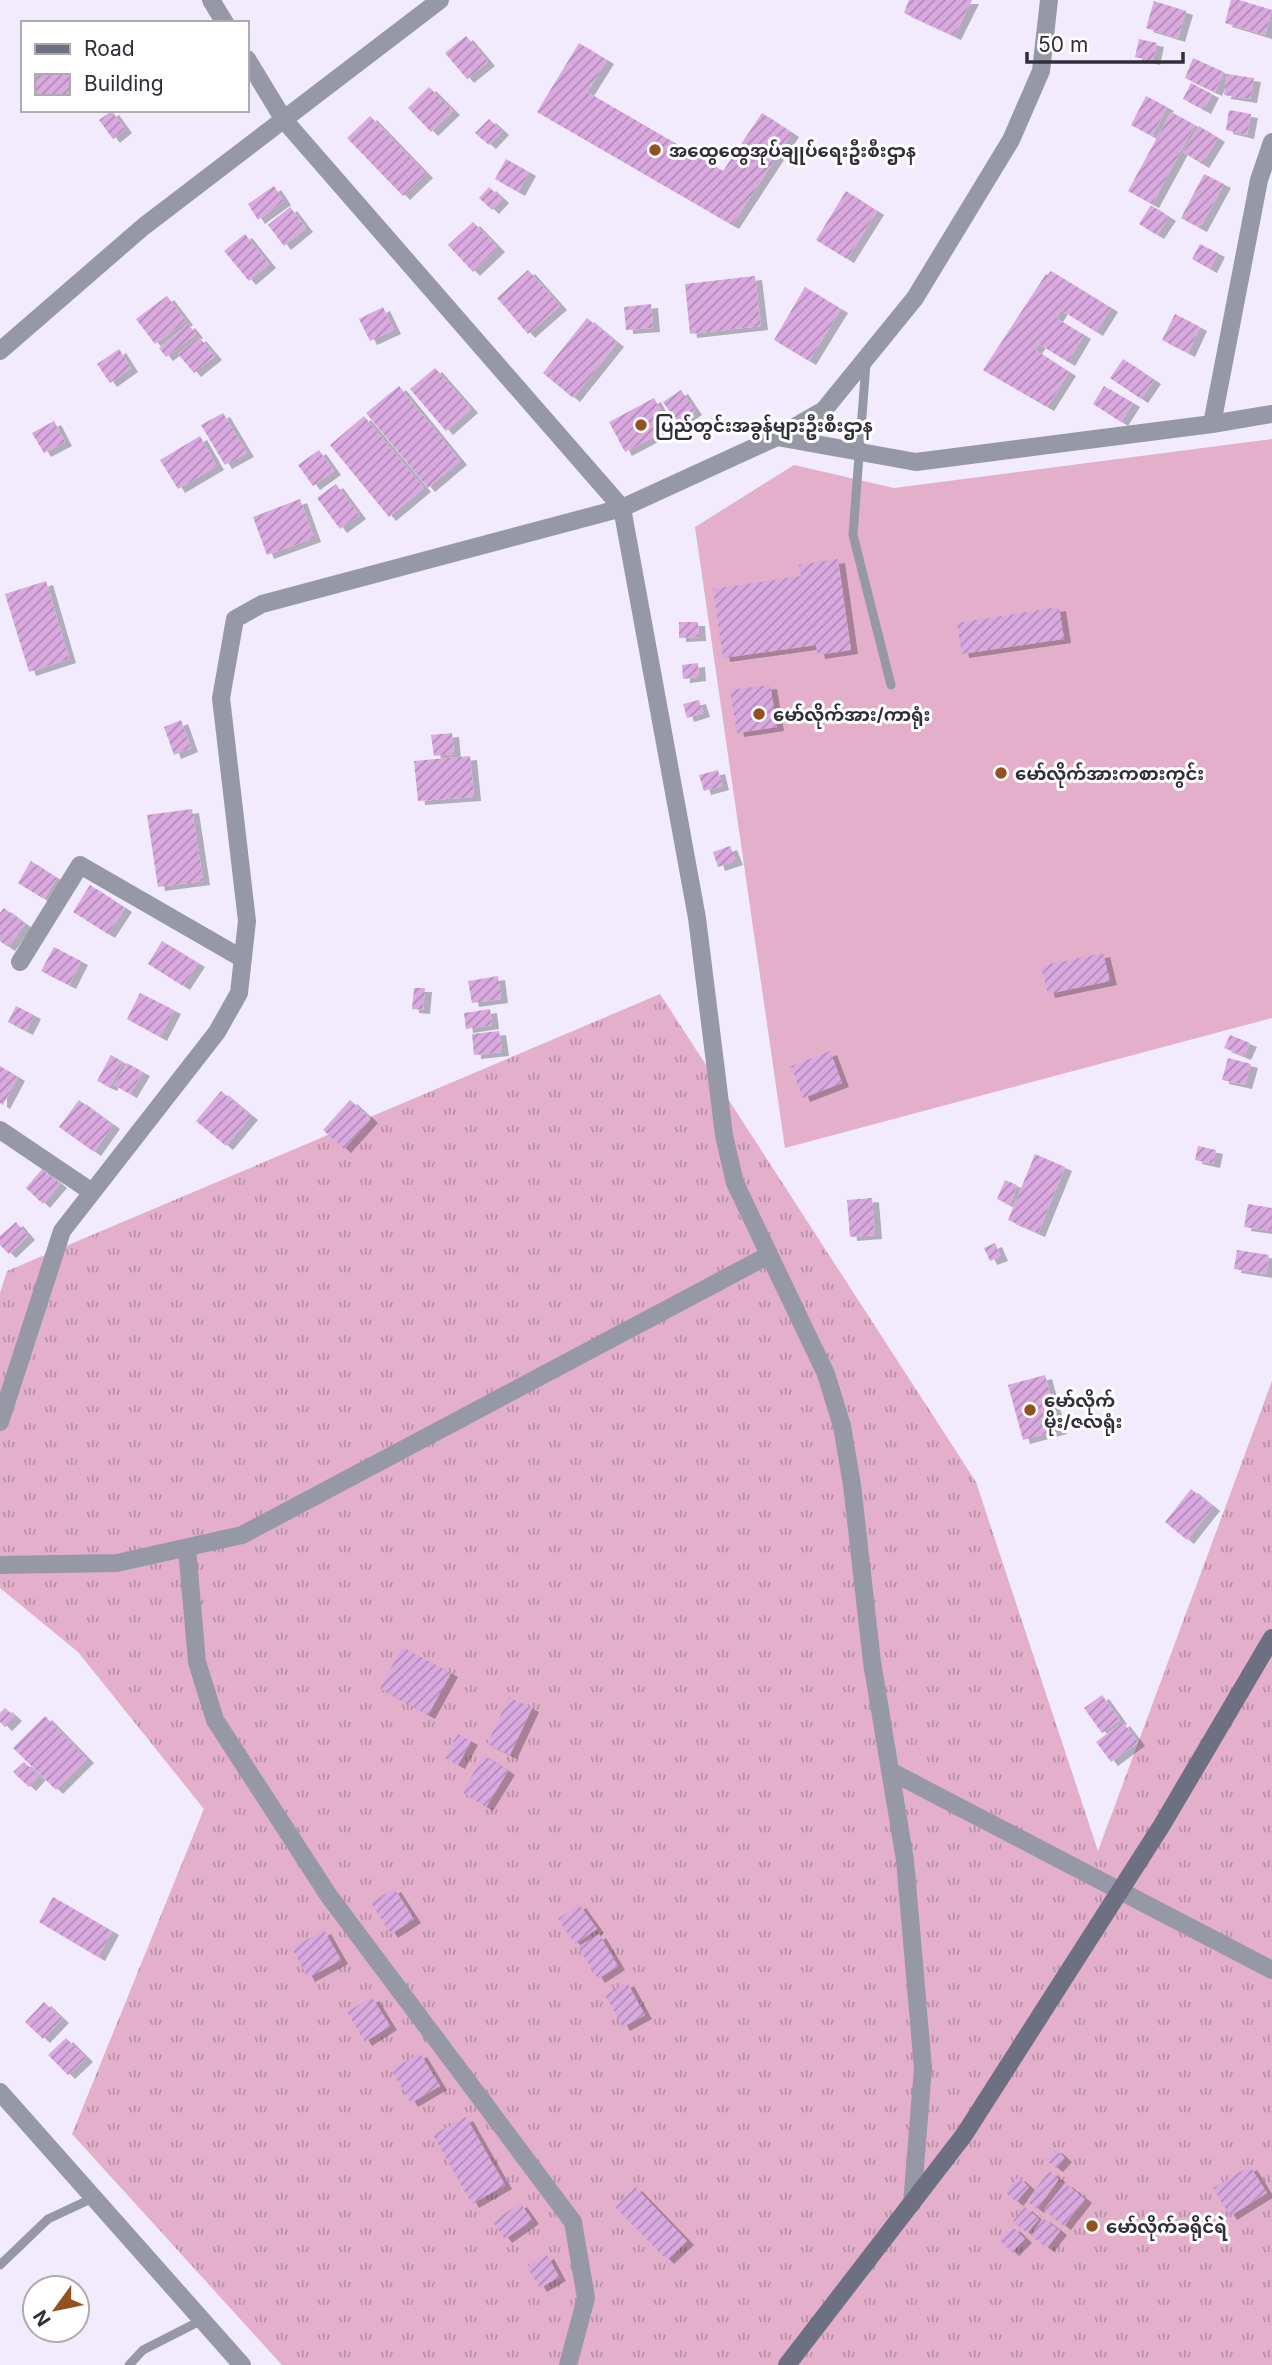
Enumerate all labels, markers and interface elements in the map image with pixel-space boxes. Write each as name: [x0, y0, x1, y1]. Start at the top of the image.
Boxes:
legend: [21, 21, 248, 112]
scale bar: [1027, 21, 1183, 65]
text: 50 m: [1038, 32, 1088, 57]
text: Road: [84, 36, 135, 61]
text: Building: [84, 71, 164, 96]
place label: အထွေထွေအုပ်ချုပ်ရေးဦးစီးဌာန: [669, 139, 916, 166]
marker: အထွေထွေအုပ်ချုပ်ရေးဦးစီးဌာန: [647, 142, 663, 158]
place label: ပြည်တွင်းအခွန်များဦးစီးဌာန: [655, 414, 873, 441]
marker: ပြည်တွင်းအခွန်များဦးစီးဌာန: [633, 417, 649, 433]
place label: မော်လိုက်အား/ကာရုံး: [773, 703, 930, 729]
marker: မော်လိုက်အား/ကာရုံး: [751, 706, 767, 722]
place label: မော်လိုက်အားကစားကွင်း: [1015, 762, 1204, 788]
marker: မော်လိုက်အားကစားကွင်း: [993, 765, 1009, 781]
place label: မော်လိုက် မိုး/ဇလရုံး: [1044, 1389, 1122, 1436]
marker: မော်လိုက် မိုး/ဇလရုံး: [1022, 1402, 1038, 1418]
place label: မော်လိုက်ခရိုင်ရဲ: [1106, 2215, 1228, 2241]
marker: မော်လိုက်ခရိုင်ရဲ: [1084, 2218, 1100, 2234]
north arrow: [21, 2274, 91, 2344]
text: N: [29, 2306, 56, 2330]

